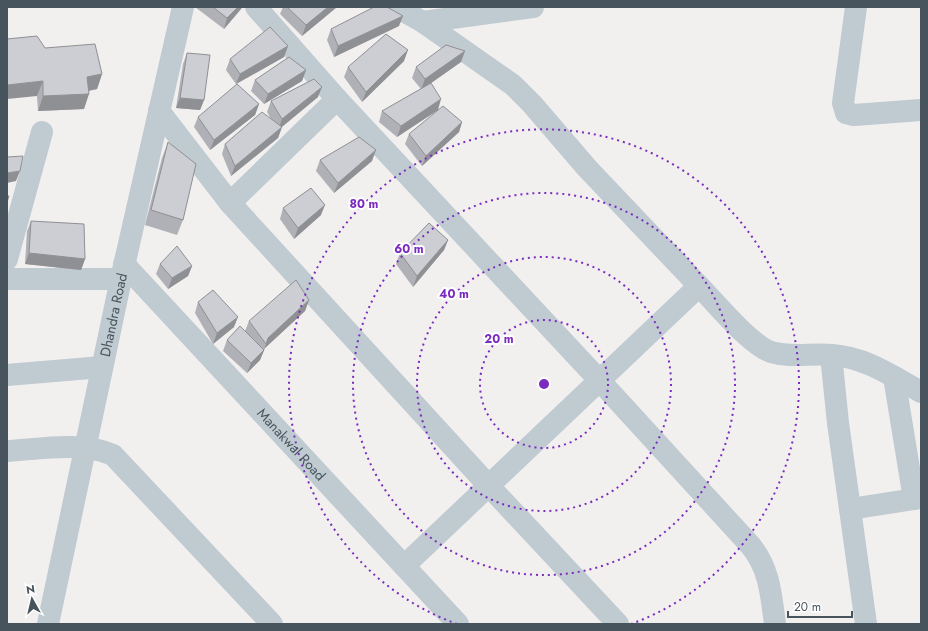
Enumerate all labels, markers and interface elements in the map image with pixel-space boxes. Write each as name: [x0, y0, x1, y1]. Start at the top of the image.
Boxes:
text: 80 m: [350, 195, 379, 213]
text: 60 m: [394, 240, 424, 258]
street label: Dhandra Road: [95, 271, 132, 358]
text: 40 m: [439, 285, 469, 303]
text: 20 m: [484, 330, 514, 348]
centre of rings: [537, 377, 551, 391]
street label: Manakwal Road: [253, 404, 330, 485]
north arrow: [12, 579, 52, 619]
text: N: [25, 581, 36, 598]
scale bar: [788, 593, 852, 619]
text: 20 m: [794, 598, 821, 616]

